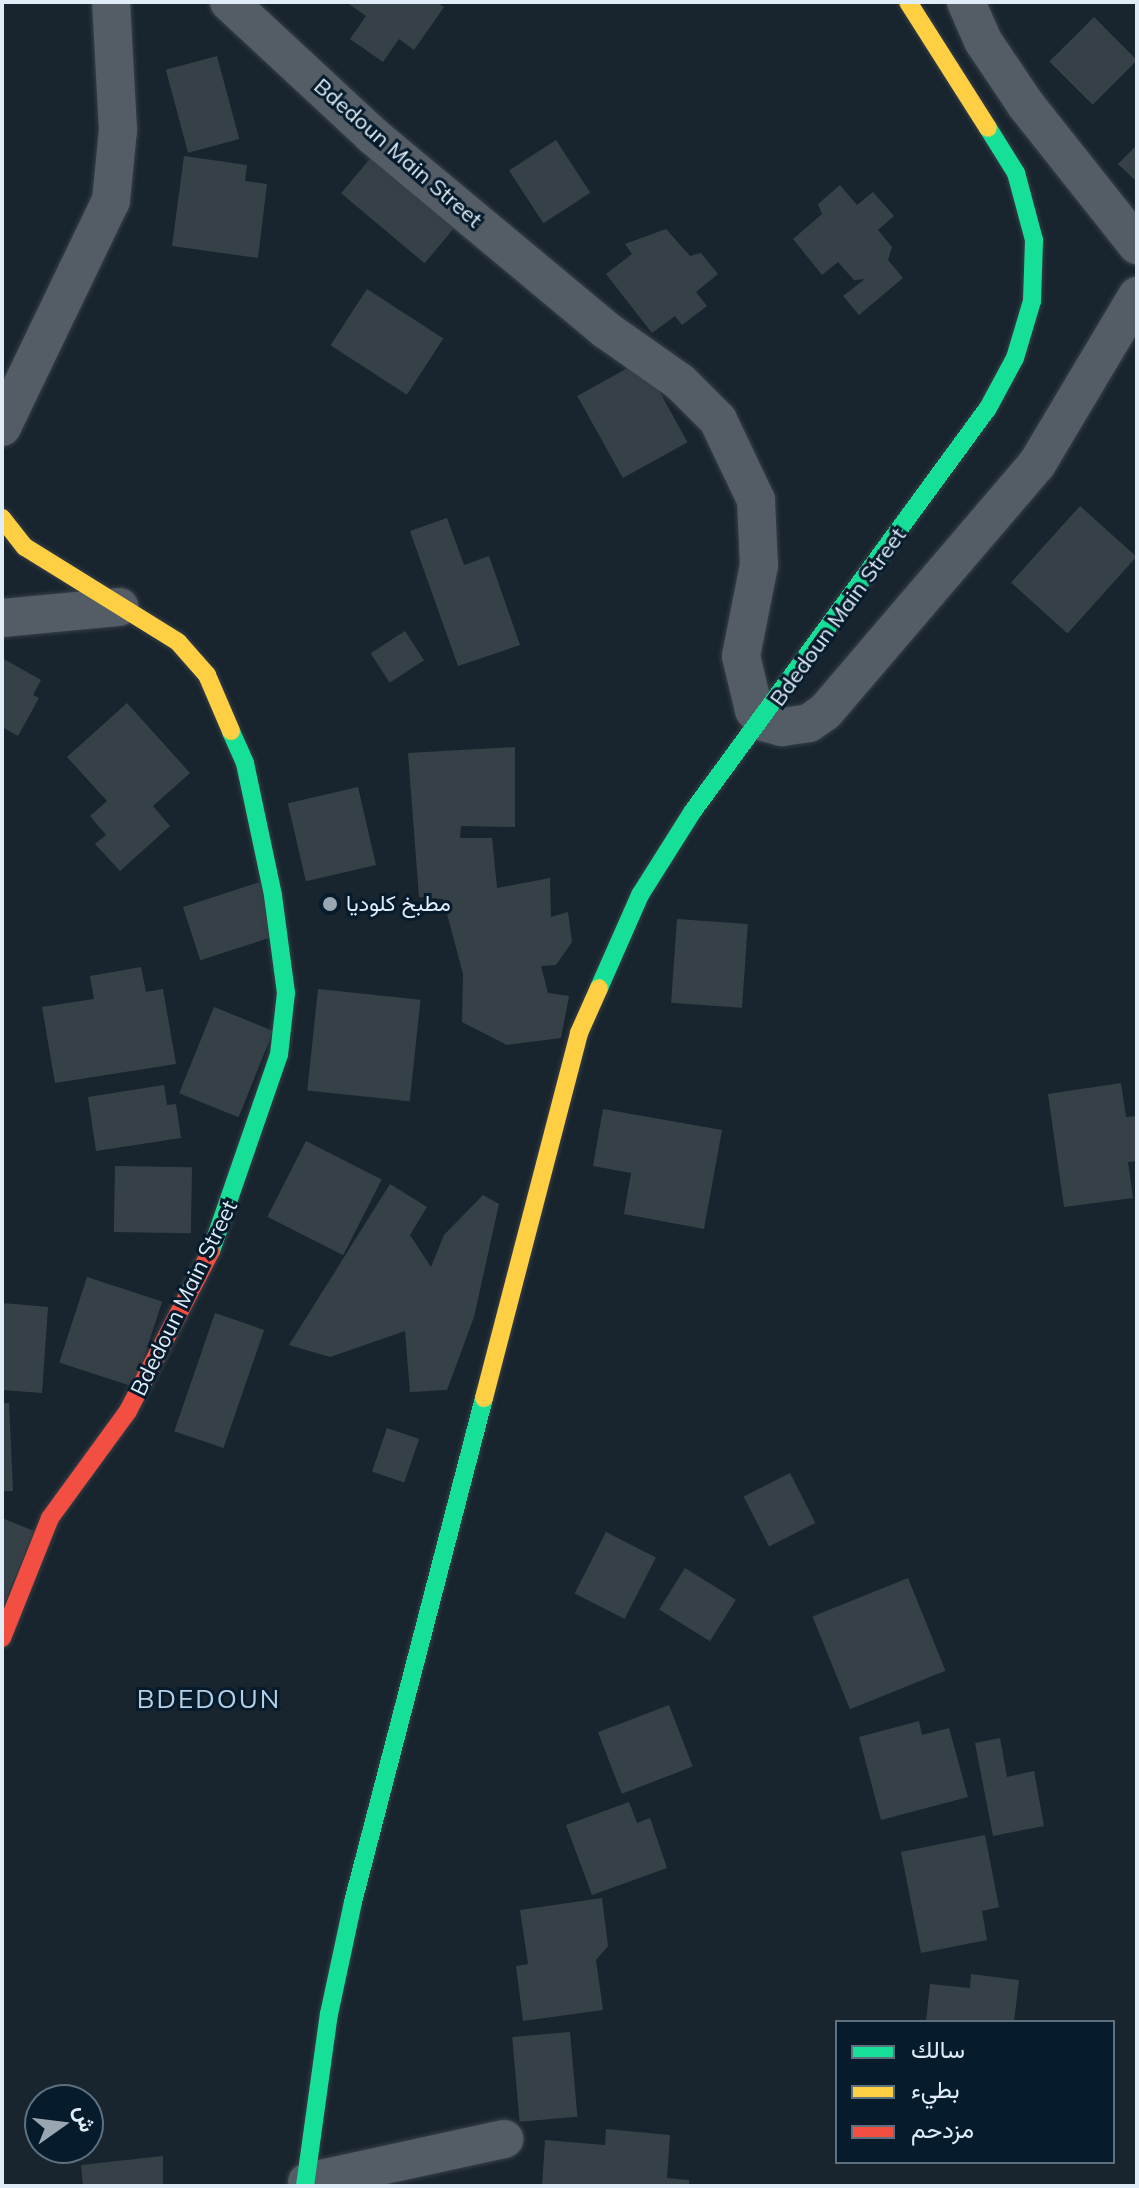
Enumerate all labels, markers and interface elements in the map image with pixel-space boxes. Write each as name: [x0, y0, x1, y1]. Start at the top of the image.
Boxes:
street label: Bdedoun Main Street: [309, 73, 487, 233]
street label: Bdedoun Main Street: [764, 523, 912, 711]
place label: مطبخ كلوديا: [346, 891, 451, 917]
marker: مطبخ كلوديا: [321, 895, 339, 913]
street label: Bdedoun Main Street: [125, 1196, 243, 1400]
district label: BDEDOUN: [137, 1683, 281, 1715]
legend: [835, 2020, 1115, 2164]
text: سالك: [911, 2034, 965, 2064]
text: بطيء: [911, 2074, 960, 2104]
north arrow: [24, 2084, 104, 2164]
text: ش: [69, 2102, 102, 2135]
text: مزدحم: [911, 2114, 974, 2144]

